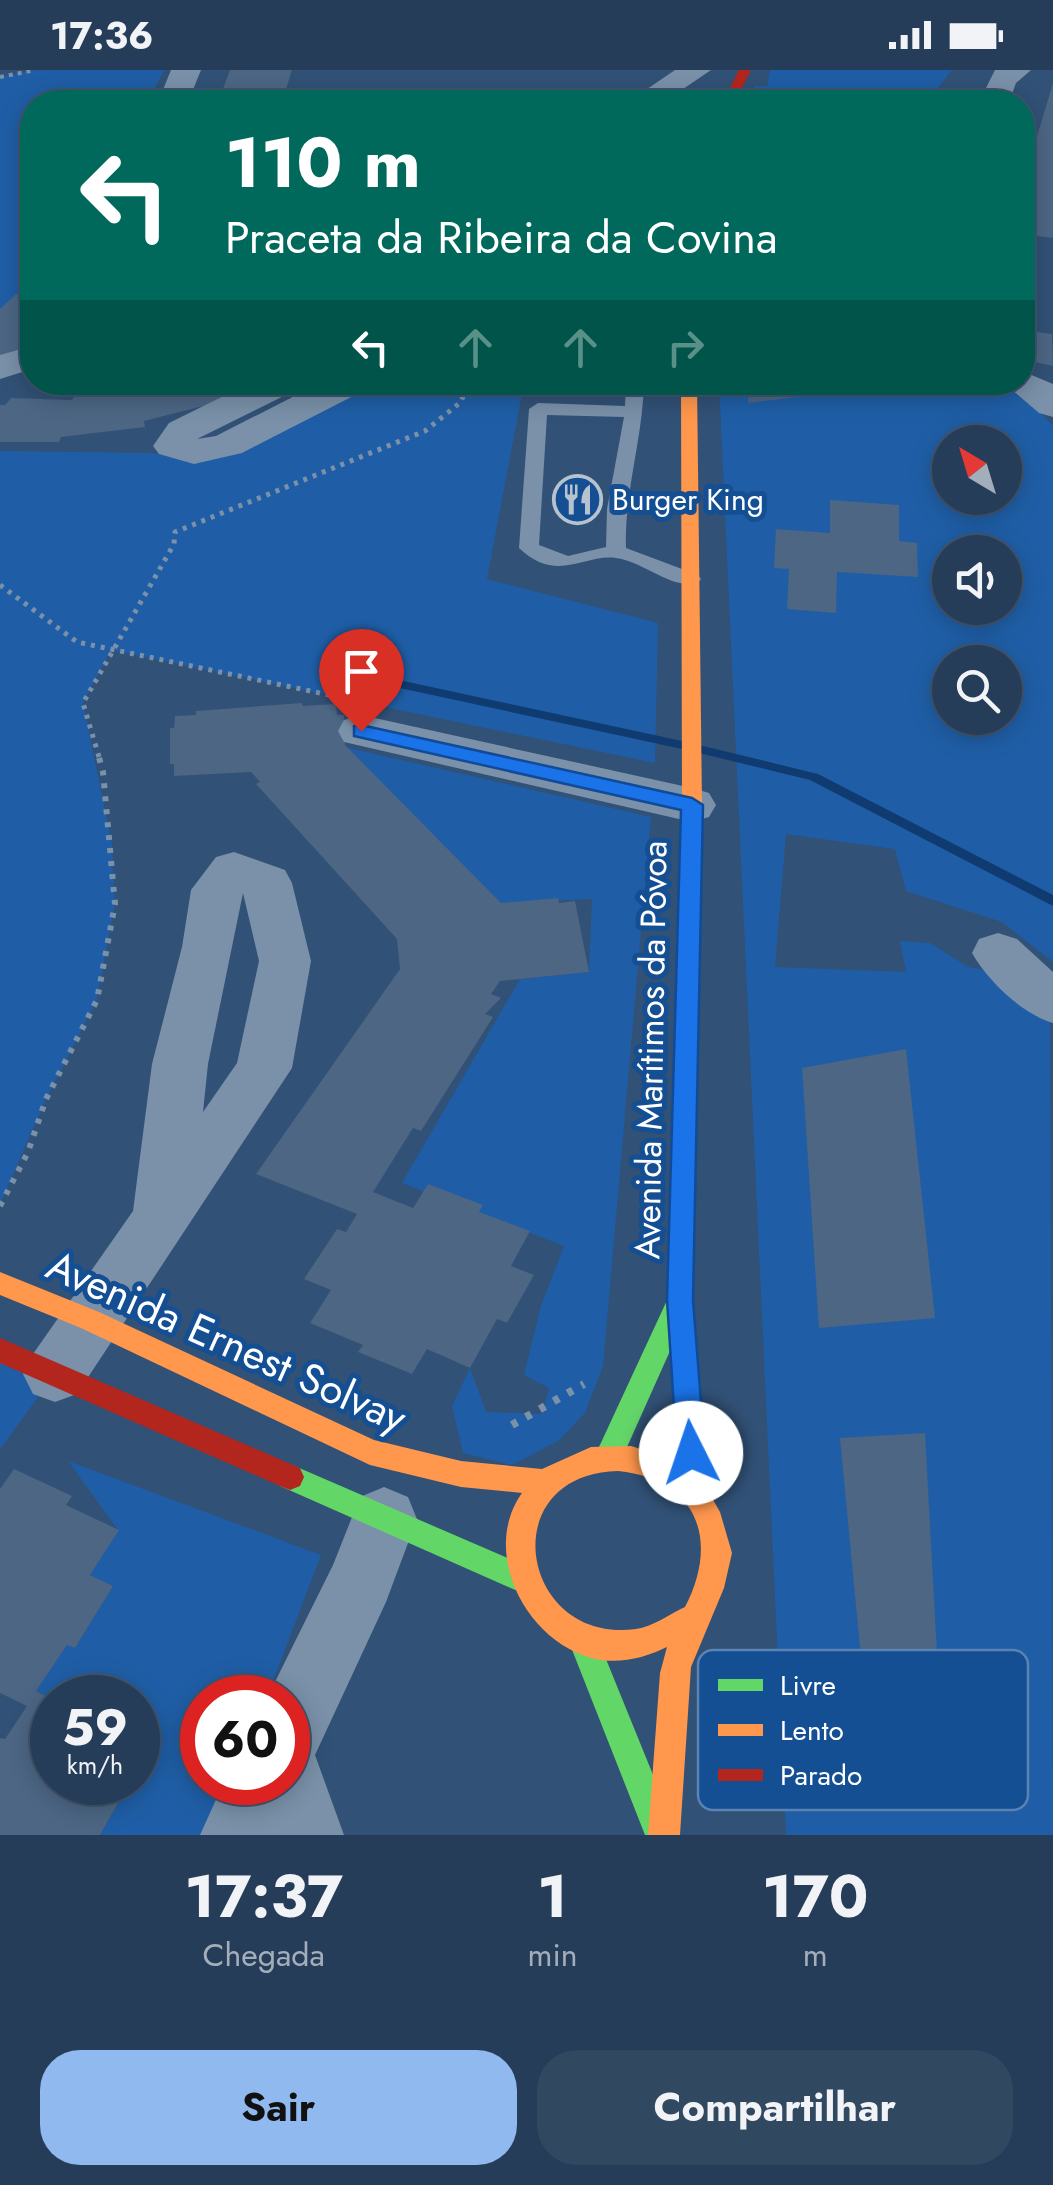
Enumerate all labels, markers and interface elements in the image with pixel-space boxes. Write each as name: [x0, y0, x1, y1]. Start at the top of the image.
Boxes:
text: 17:36: [50, 8, 154, 63]
text: 110 m: [225, 112, 421, 213]
icon: left: [60, 130, 190, 260]
text: Praceta da Ribeira da Covina: [225, 205, 778, 270]
icon: left: [343, 320, 398, 375]
icon: ahead: [448, 320, 503, 375]
icon: ahead: [553, 320, 608, 375]
icon: right: [658, 320, 713, 375]
north arrow: [932, 425, 1022, 515]
map controls: [932, 425, 1022, 735]
restaurant icon: Burger King: [551, 474, 603, 526]
place label: Burger King: [612, 478, 764, 521]
button: sound: [932, 535, 1022, 625]
pin: [319, 629, 404, 732]
icon: arrive: [334, 644, 389, 699]
button: search: [932, 645, 1022, 735]
street label: Avenida Marítimos da Póvoa: [622, 840, 680, 1260]
street label: Avenida Ernest Solvay: [37, 1235, 417, 1448]
position arrow: [639, 1401, 743, 1505]
legend: [698, 1650, 1028, 1810]
text: Livre: [780, 1665, 836, 1706]
speed limit sign: 60: [180, 1675, 310, 1805]
text: 59: [62, 1691, 128, 1764]
text: Lento: [780, 1710, 844, 1751]
text: km/h: [67, 1747, 123, 1783]
text: Parado: [780, 1755, 862, 1796]
text: 17:37: [184, 1853, 343, 1940]
text: 1: [537, 1853, 568, 1940]
text: 170: [762, 1853, 869, 1940]
text: Chegada: [203, 1932, 325, 1978]
text: min: [528, 1932, 578, 1978]
text: m: [803, 1932, 828, 1978]
button: Sair: [40, 2050, 517, 2165]
button: Compartilhar: [537, 2050, 1013, 2165]

